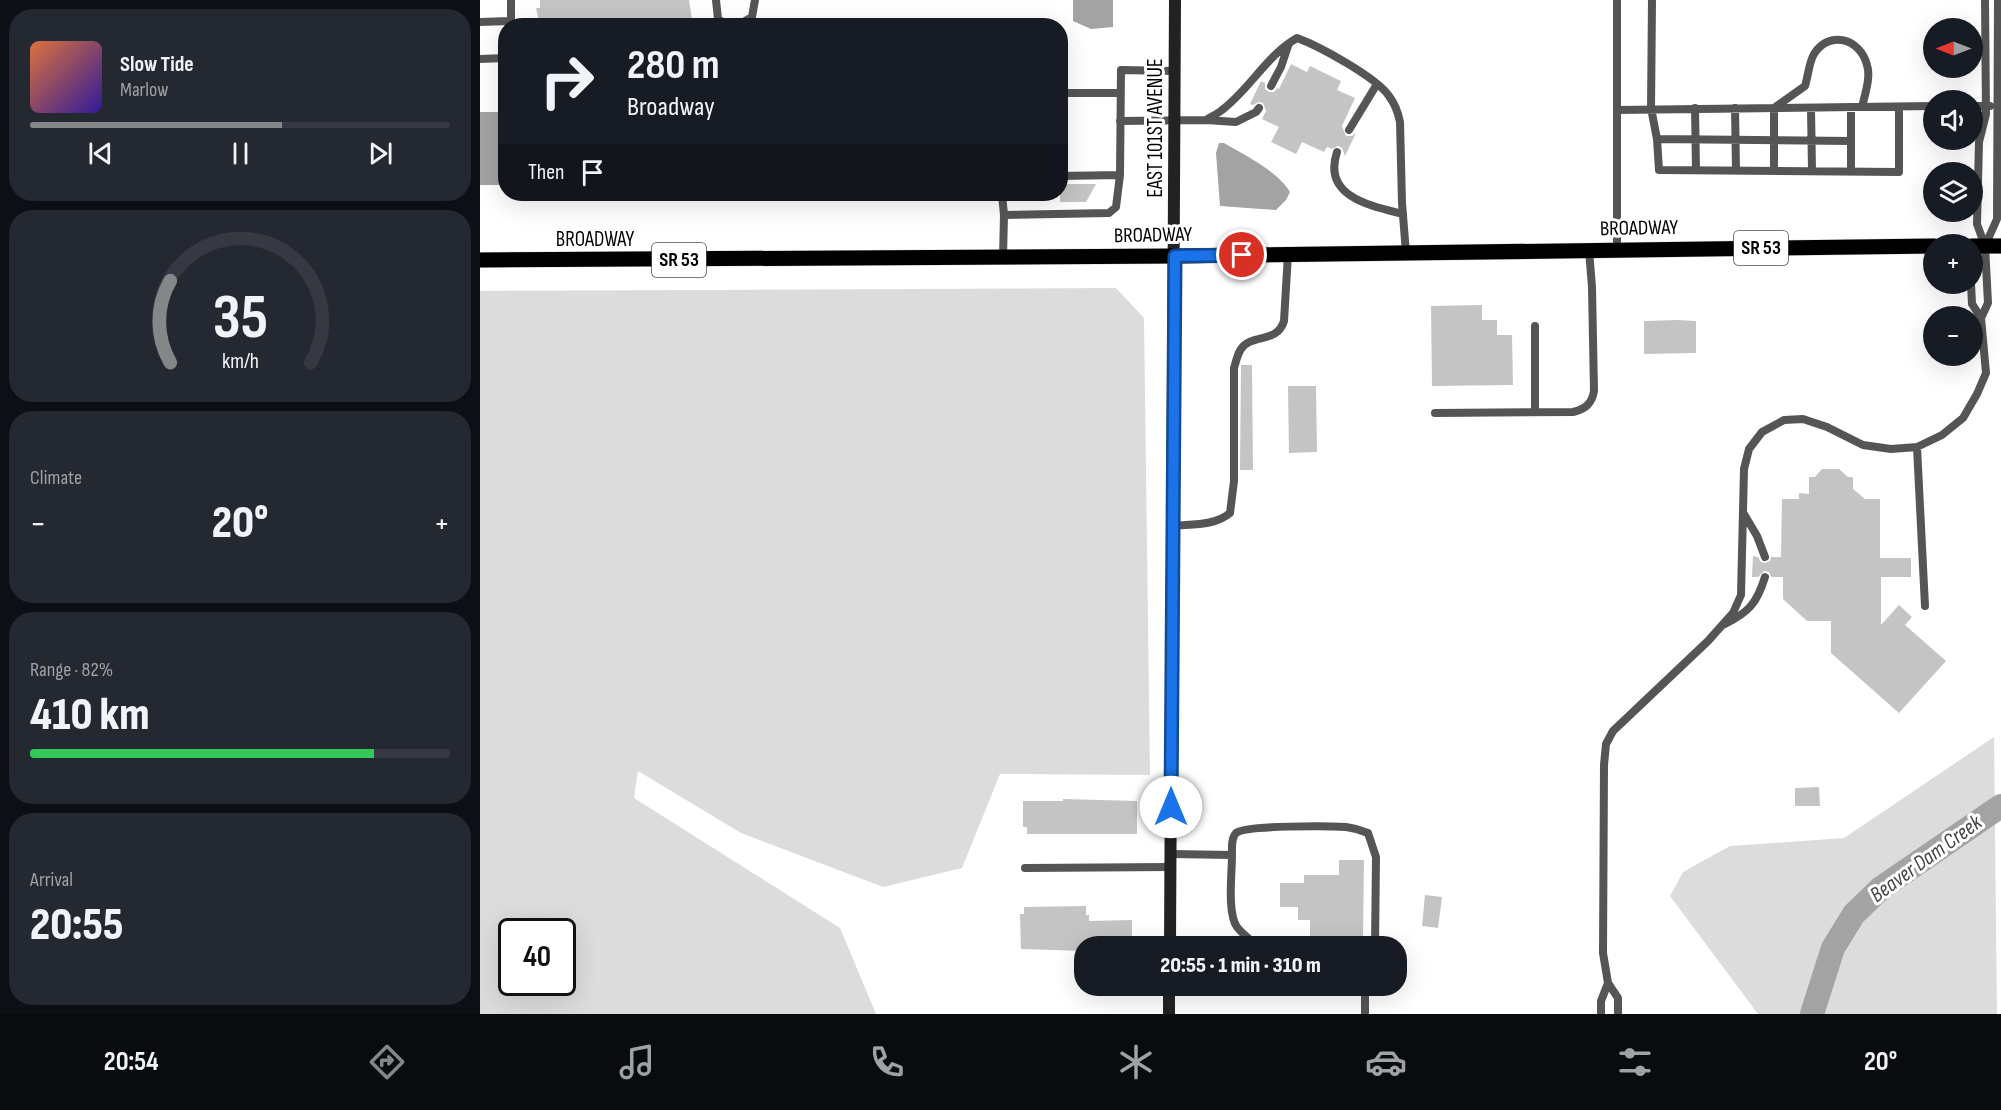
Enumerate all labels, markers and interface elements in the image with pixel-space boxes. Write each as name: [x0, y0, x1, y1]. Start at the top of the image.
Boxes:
north arrow: [1923, 18, 1983, 78]
map controls: [1923, 18, 1983, 366]
text: 280 m: [627, 40, 720, 91]
icon: right: [528, 42, 606, 120]
text: Slow Tide: [120, 51, 194, 78]
street label: EAST 101ST AVENUE: [1143, 58, 1168, 198]
text: Marlow: [120, 78, 168, 102]
button: sound: [1923, 90, 1983, 150]
text: Broadway: [627, 91, 715, 123]
icon: previous: [84, 137, 117, 170]
icon: pause: [224, 137, 257, 170]
icon: next: [364, 137, 397, 170]
icon: arrive: [576, 156, 609, 189]
text: Then: [528, 159, 564, 186]
button: layers: [1923, 162, 1983, 222]
street label: BROADWAY: [1600, 215, 1679, 241]
street label: BROADWAY: [1114, 222, 1193, 248]
street label: BROADWAY: [556, 227, 634, 252]
pin: [1216, 229, 1267, 280]
road number: SR 53: [1734, 231, 1788, 265]
button: +: [1923, 234, 1983, 294]
icon: arrive: [1225, 238, 1258, 271]
road number: SR 53: [652, 243, 706, 277]
text: 35: [212, 281, 268, 356]
button: −: [1923, 306, 1983, 366]
text: km/h: [221, 349, 259, 374]
text: Climate: [30, 466, 82, 490]
text: 20°: [212, 496, 268, 551]
text: −: [30, 504, 46, 544]
text: +: [434, 504, 450, 544]
text: Range · 82%: [30, 658, 113, 682]
text: 410 km: [30, 688, 150, 743]
position arrow: [1139, 775, 1203, 839]
water label: Beaver Dam Creek: [1865, 809, 1988, 909]
text: Arrival: [30, 868, 73, 892]
text: 20:55: [30, 898, 123, 953]
speed limit sign: 40: [498, 918, 576, 996]
text: 20:55 · 1 min · 310 m: [1160, 952, 1321, 979]
icon: directions: [366, 1041, 408, 1083]
icon: music: [616, 1041, 658, 1083]
icon: phone: [866, 1041, 908, 1083]
icon: climate: [1115, 1041, 1157, 1083]
icon: car: [1365, 1041, 1407, 1083]
icon: filters: [1614, 1041, 1656, 1083]
text: 20:54: [104, 1046, 159, 1078]
text: 20°: [1864, 1046, 1897, 1078]

